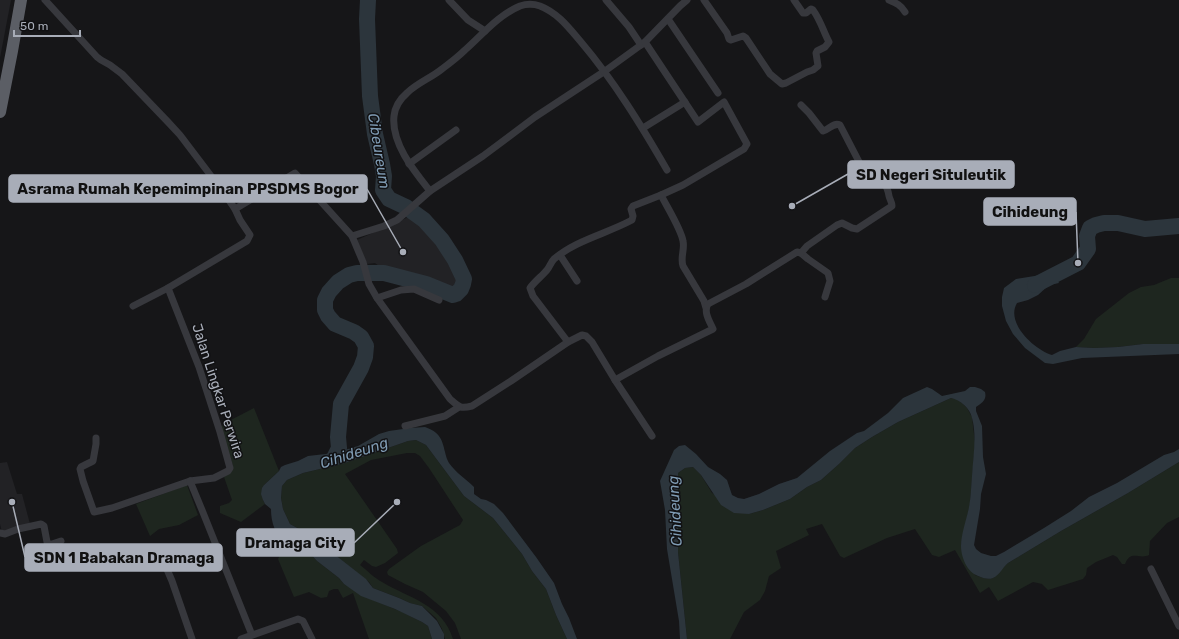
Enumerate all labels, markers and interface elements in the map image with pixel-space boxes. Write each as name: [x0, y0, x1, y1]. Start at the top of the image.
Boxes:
scale bar: [14, 12, 80, 38]
text: 50 m: [20, 19, 48, 33]
water label: Cibeureum: [364, 112, 394, 190]
callout: SD Negeri Situleutik: [848, 161, 1014, 188]
text: SD Negeri Situleutik: [856, 166, 1006, 184]
callout: Asrama Rumah Kepemimpinan PPSDMS Bogor: [9, 175, 367, 202]
text: Asrama Rumah Kepemimpinan PPSDMS Bogor: [17, 180, 359, 198]
callout: Cihideung: [984, 198, 1076, 225]
text: Cihideung: [992, 203, 1068, 221]
street label: Jalan Lingkar Perwira: [188, 322, 248, 460]
water label: Cihideung: [318, 433, 391, 472]
water label: Cihideung: [664, 475, 686, 547]
callout: Dramaga City: [237, 529, 354, 556]
text: Dramaga City: [244, 534, 346, 552]
callout: SDN 1 Babakan Dramaga: [25, 544, 222, 571]
text: SDN 1 Babakan Dramaga: [34, 549, 214, 567]

